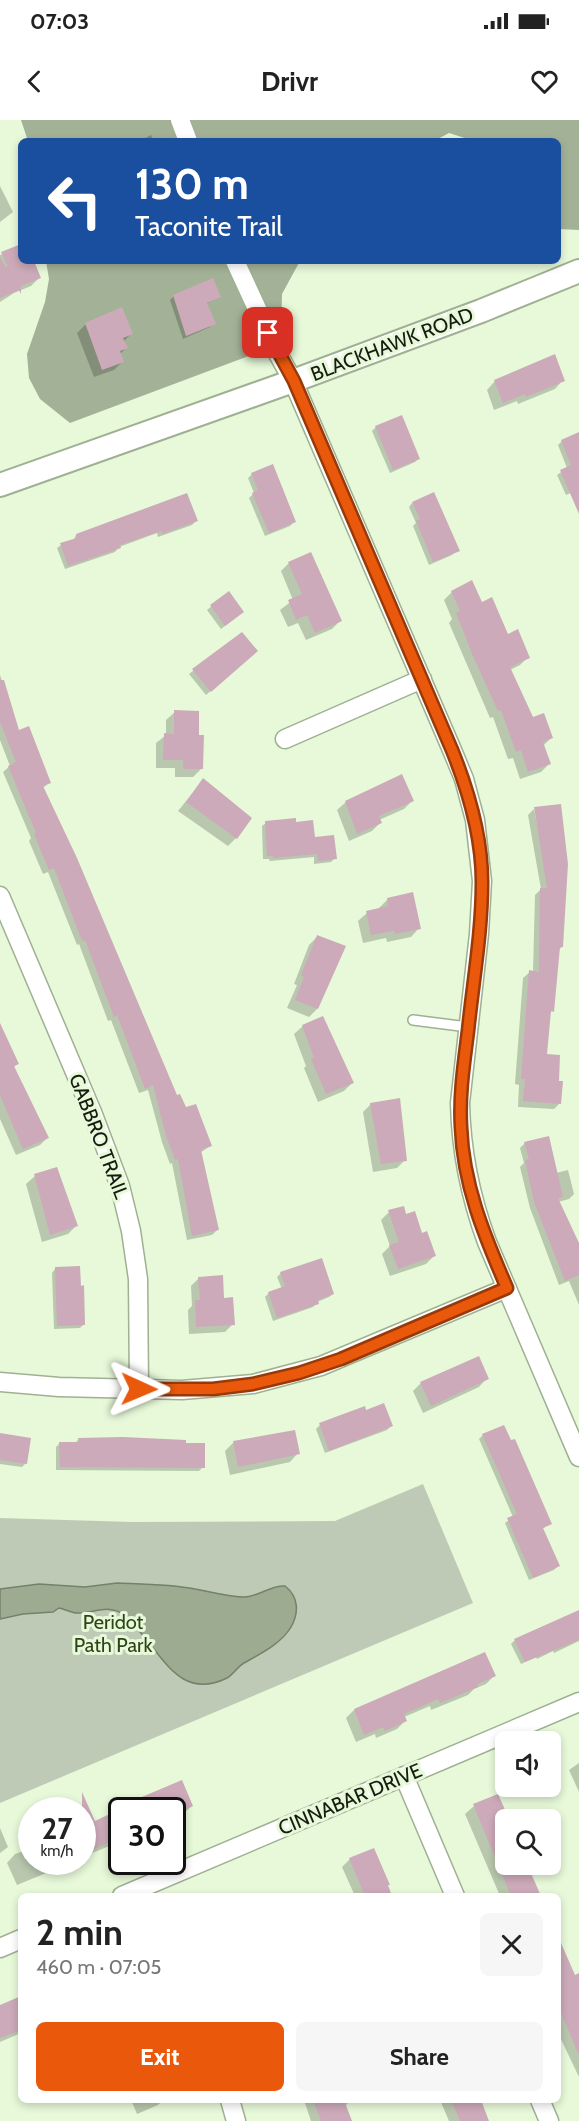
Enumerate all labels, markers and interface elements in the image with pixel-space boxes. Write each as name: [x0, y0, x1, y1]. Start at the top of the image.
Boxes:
text: 07:03: [30, 8, 89, 35]
icon: back: [18, 65, 51, 98]
text: Drivr: [261, 65, 318, 98]
icon: heart: [528, 65, 561, 98]
text: 130 m: [135, 158, 249, 210]
icon: left: [36, 162, 114, 240]
text: Taconite Trail: [135, 210, 283, 243]
street label: BLACKHAWK ROAD: [307, 302, 477, 386]
pin: [242, 307, 293, 358]
icon: arrive: [251, 316, 284, 349]
street label: GABBRO TRAIL: [64, 1070, 134, 1202]
position arrow: [107, 1357, 171, 1421]
park label: Peridot Path Park: [74, 1610, 152, 1657]
map controls: [495, 1731, 561, 1875]
button: sound: [495, 1731, 561, 1797]
street label: CINNABAR DRIVE: [275, 1758, 425, 1840]
speed limit sign: 30: [108, 1797, 186, 1875]
button: search: [495, 1809, 561, 1875]
text: 27: [41, 1810, 73, 1847]
text: km/h: [41, 1842, 73, 1860]
text: 2 min: [36, 1910, 123, 1954]
button: close: [480, 1913, 543, 1976]
text: 460 m · 07:05: [36, 1955, 161, 1979]
button: Exit: [36, 2022, 284, 2091]
button: Share: [296, 2022, 543, 2091]

